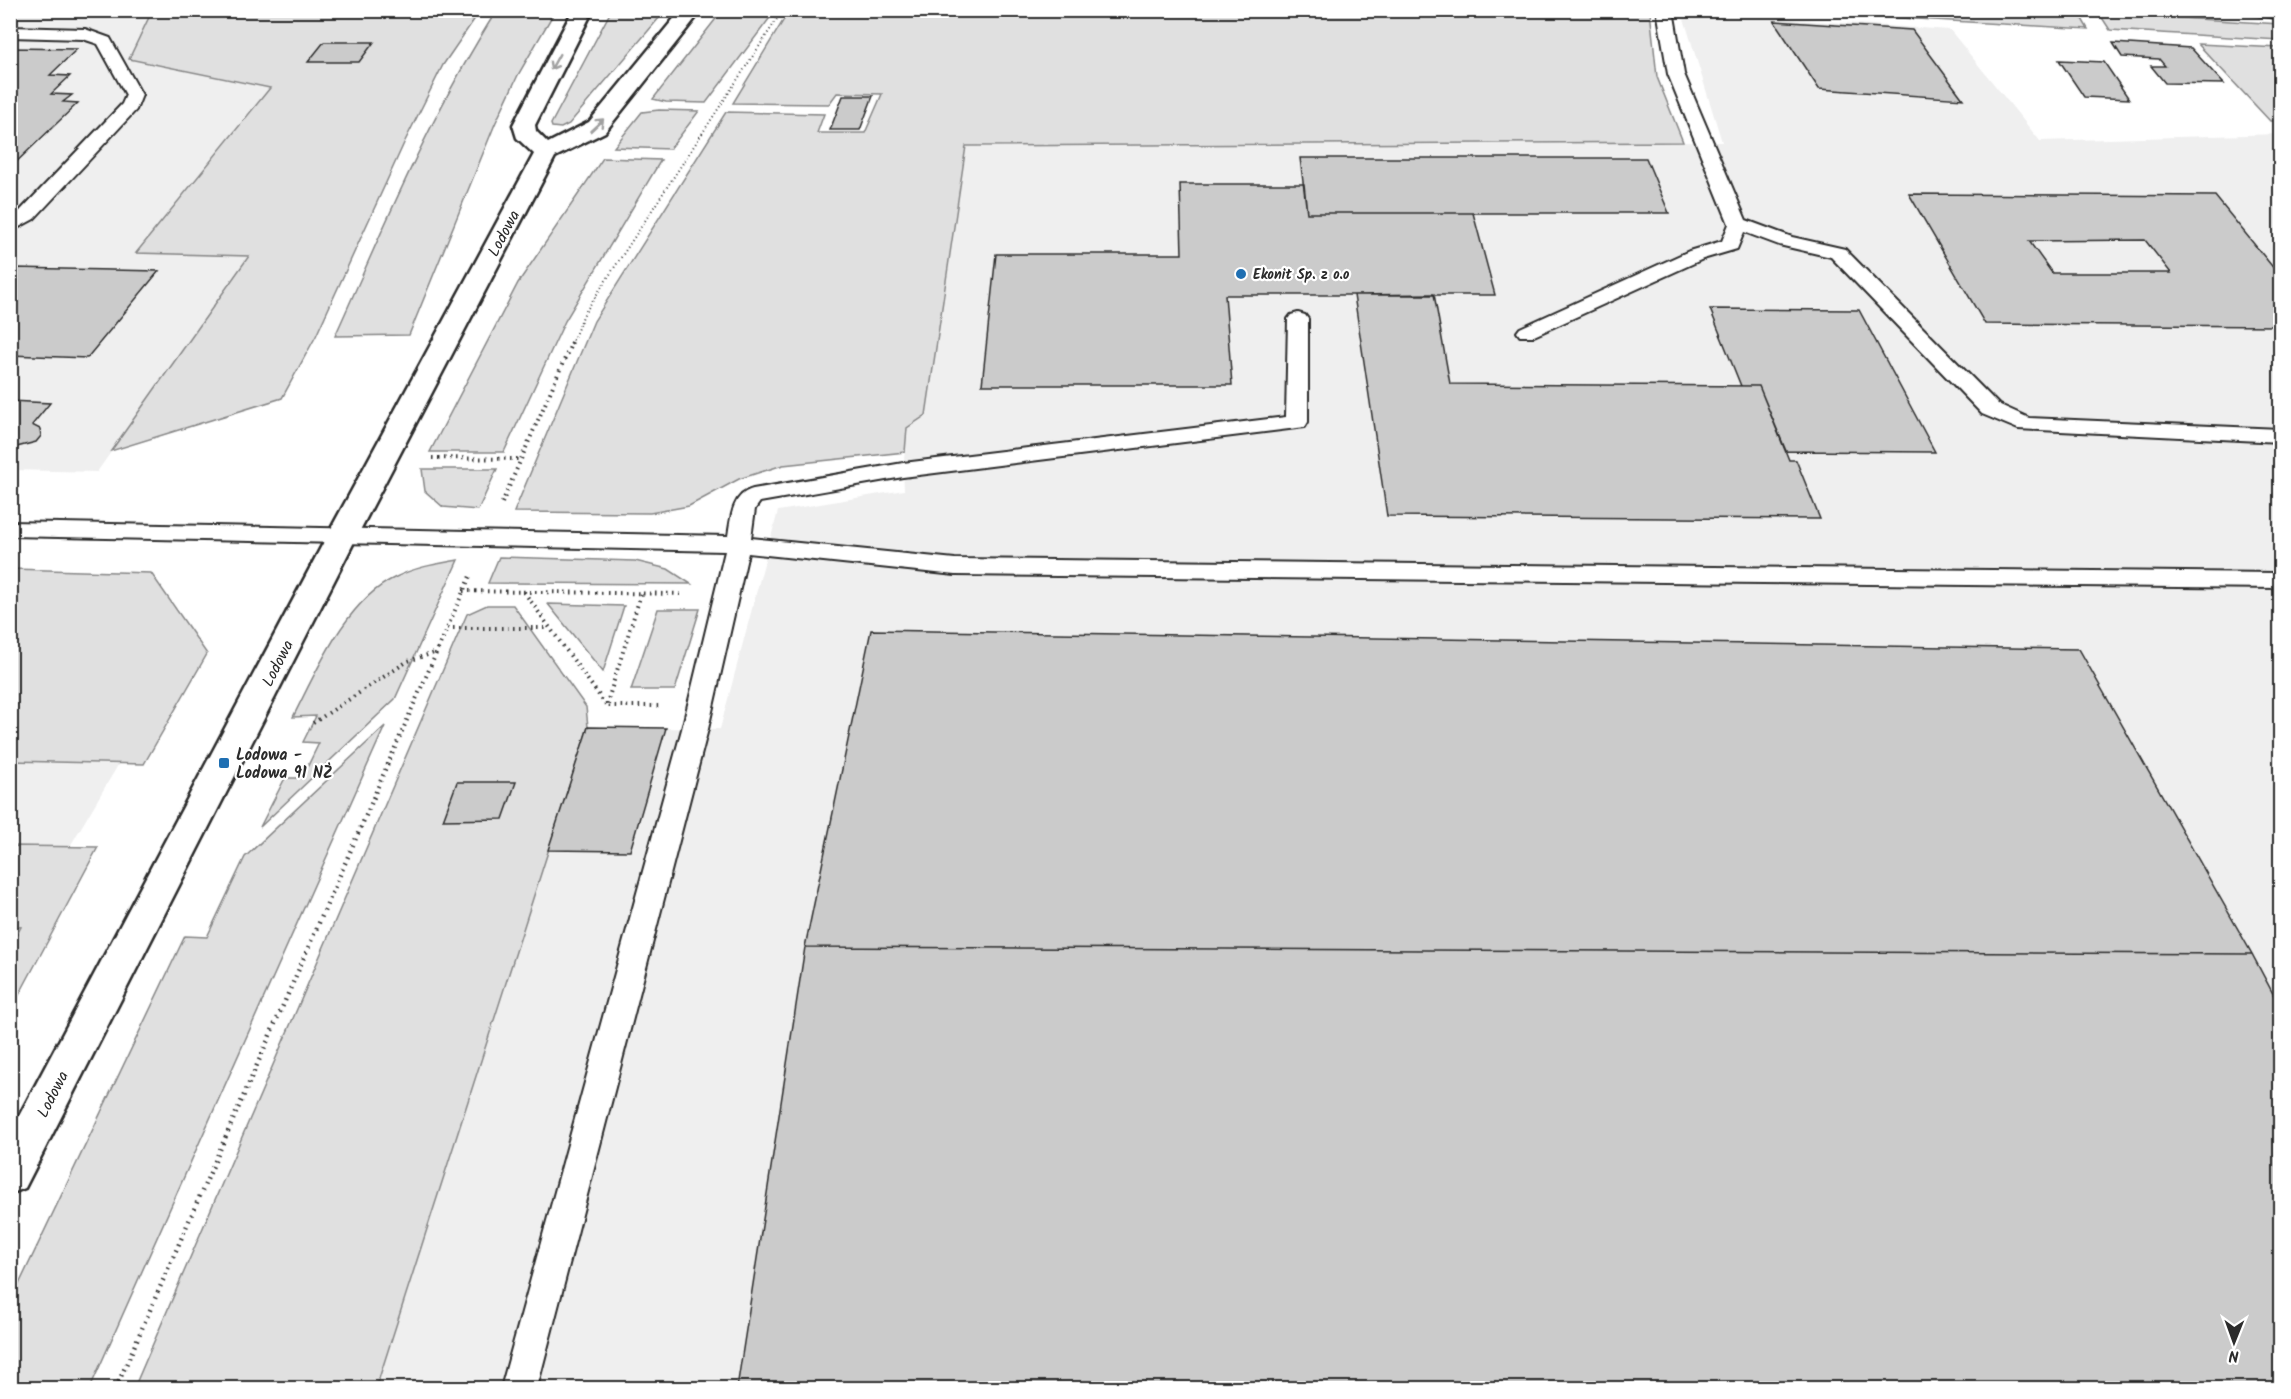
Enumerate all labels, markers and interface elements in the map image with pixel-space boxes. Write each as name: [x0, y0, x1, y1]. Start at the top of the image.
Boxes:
one-way arrow: [549, 53, 561, 70]
one-way arrow: [589, 118, 604, 132]
street label: Lodowa: [482, 206, 527, 261]
place label: Ekonit Sp. z o.o: [1253, 264, 1350, 286]
marker: Ekonit Sp. z o.o: [1234, 267, 1248, 281]
street label: Lodowa: [256, 636, 301, 691]
place label: Lodowa - Lodowa 91 NŻ: [236, 743, 333, 786]
marker: Lodowa - Lodowa 91 NŻ: [217, 756, 231, 770]
street label: Lodowa: [31, 1067, 76, 1122]
north arrow: [2204, 1312, 2264, 1372]
text: N: [2228, 1343, 2239, 1368]

